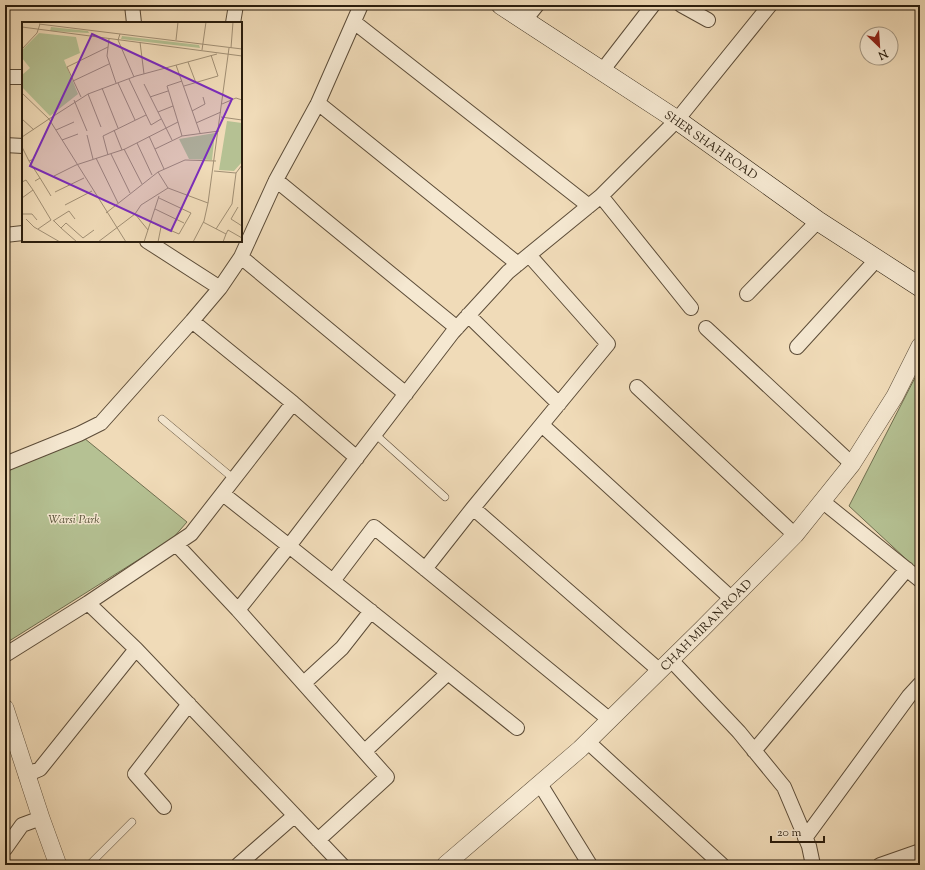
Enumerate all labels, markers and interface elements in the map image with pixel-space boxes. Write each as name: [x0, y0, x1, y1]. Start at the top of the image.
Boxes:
inset map: [22, 22, 242, 242]
north arrow: [859, 26, 899, 66]
text: N: [875, 45, 891, 63]
street label: SHER SHAH ROAD: [660, 107, 761, 185]
park label: Warsi Park: [48, 511, 100, 529]
street label: CHAH MIRAN ROAD: [657, 576, 757, 676]
scale bar: [771, 818, 824, 844]
text: 20 m: [777, 824, 802, 842]

